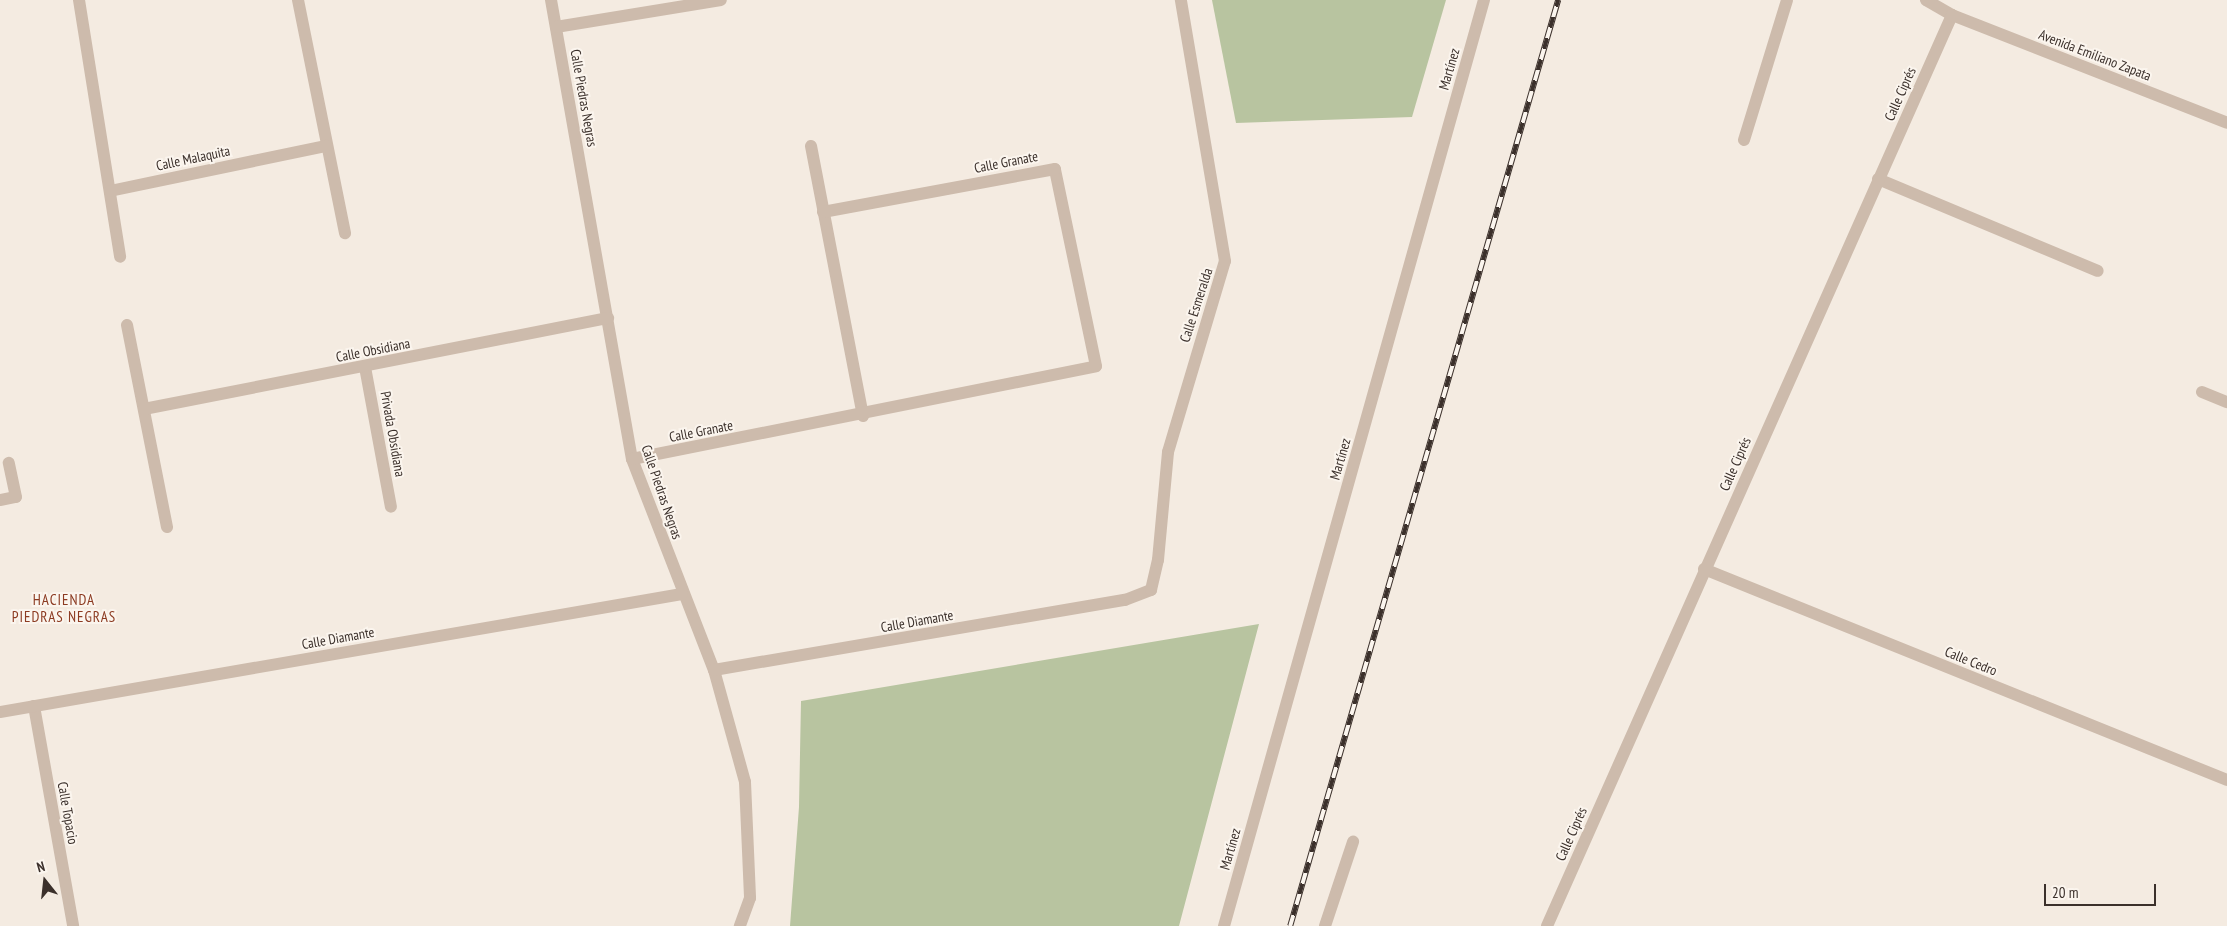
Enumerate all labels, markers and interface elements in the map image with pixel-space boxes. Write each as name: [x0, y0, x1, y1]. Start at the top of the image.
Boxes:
street label: Avenida Emiliano Zapata: [2036, 26, 2154, 84]
street label: Martínez: [1435, 46, 1463, 92]
street label: Calle Piedras Negras: [567, 48, 601, 148]
street label: Calle Ciprés: [1881, 65, 1919, 123]
street label: Calle Malaquita: [155, 142, 231, 174]
street label: Calle Granate: [973, 148, 1039, 176]
street label: Calle Esmeralda: [1176, 266, 1216, 344]
street label: Calle Obsidiana: [335, 335, 411, 365]
street label: Privada Obsidiana: [377, 390, 409, 478]
street label: Calle Granate: [668, 417, 734, 445]
street label: Calle Ciprés: [1716, 435, 1754, 493]
street label: Martínez: [1326, 436, 1354, 482]
street label: Calle Piedras Negras: [638, 443, 686, 541]
district label: HACIENDA PIEDRAS NEGRAS: [10, 590, 118, 625]
street label: Calle Diamante: [879, 606, 955, 636]
street label: Calle Diamante: [300, 623, 376, 653]
street label: Calle Cedro: [1942, 643, 2000, 679]
street label: Calle Topacio: [54, 780, 82, 846]
street label: Calle Ciprés: [1552, 805, 1590, 863]
street label: Martínez: [1216, 826, 1244, 872]
north arrow: [20, 856, 70, 906]
text: N: [35, 857, 47, 876]
scale bar: [2047, 874, 2160, 906]
text: 20 m: [2052, 883, 2078, 902]

